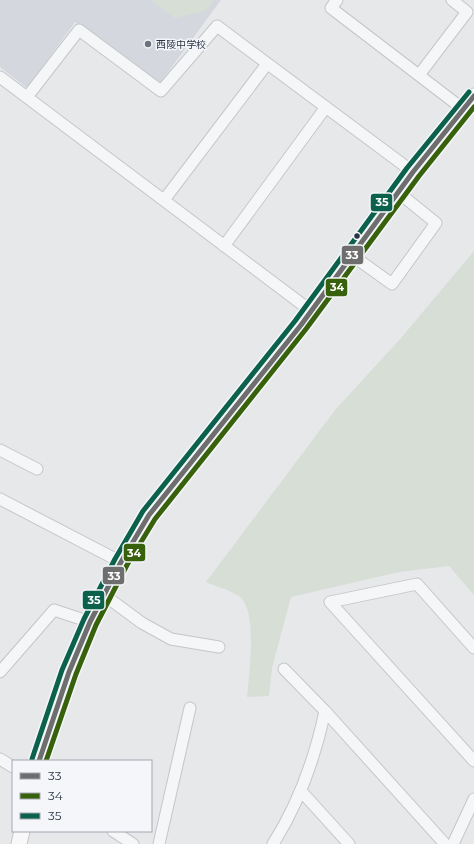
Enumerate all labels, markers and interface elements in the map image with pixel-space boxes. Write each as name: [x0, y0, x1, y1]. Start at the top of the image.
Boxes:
place label: 西陵中学校: [156, 38, 206, 51]
marker: 西陵中学校: [143, 39, 153, 49]
line badge: 35: [370, 193, 393, 212]
text: 35: [375, 195, 389, 209]
unlabelled marker: [352, 231, 362, 241]
line badge: 33: [341, 245, 364, 265]
text: 33: [345, 248, 359, 262]
line badge: 34: [325, 278, 348, 297]
text: 34: [329, 280, 344, 294]
line badge: 34: [123, 543, 146, 562]
text: 34: [126, 546, 141, 560]
line badge: 33: [102, 566, 125, 585]
text: 33: [107, 569, 121, 583]
line badge: 35: [82, 590, 105, 610]
text: 35: [87, 593, 101, 607]
legend: [12, 760, 152, 832]
text: 33: [48, 768, 62, 783]
text: 34: [48, 788, 63, 803]
text: 35: [48, 808, 62, 823]

